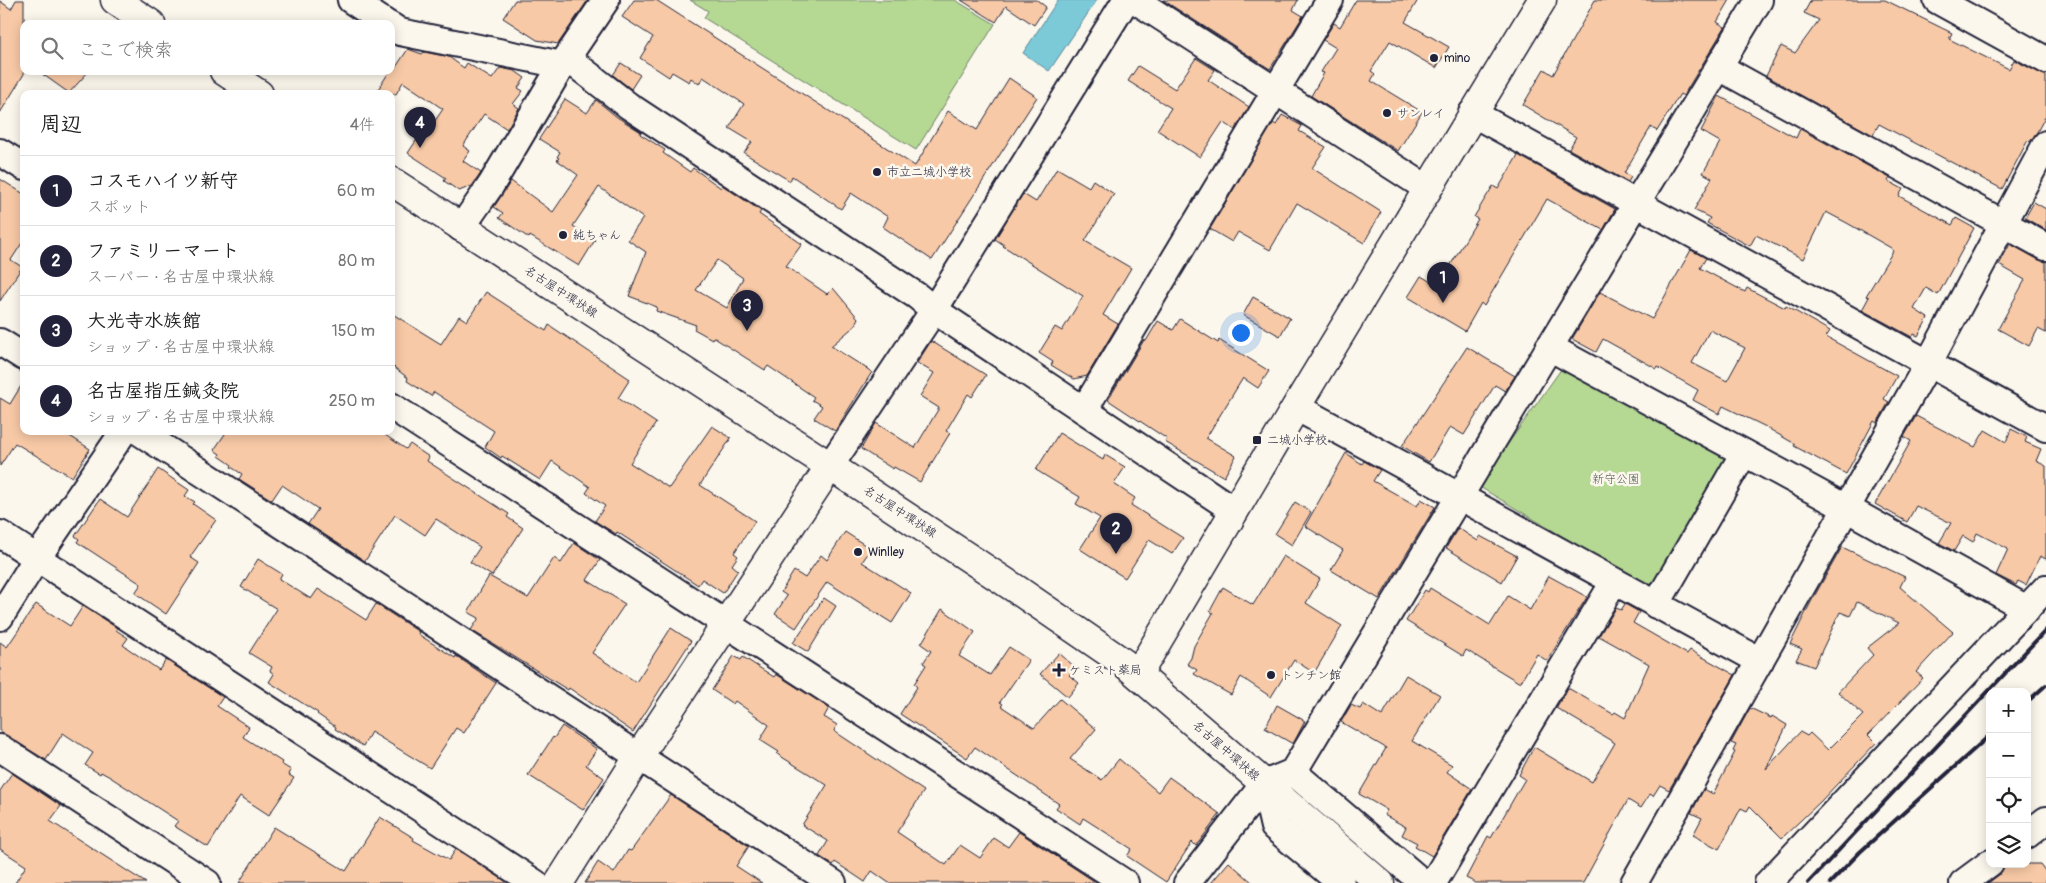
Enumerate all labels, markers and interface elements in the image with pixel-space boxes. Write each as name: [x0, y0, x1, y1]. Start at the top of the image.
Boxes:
search box: [20, 20, 395, 75]
icon: search: [38, 34, 66, 62]
text: ここで検索: [78, 38, 173, 62]
place label: mino: [1444, 51, 1471, 66]
marker: mino: [1428, 52, 1440, 64]
place label: サンレイ: [1397, 106, 1445, 121]
pin: 4: [404, 107, 436, 148]
marker: サンレイ: [1381, 107, 1393, 119]
text: 周辺: [40, 111, 82, 138]
text: 4件: [350, 115, 375, 135]
place label: 市立二城小学校: [887, 165, 971, 180]
marker: 市立二城小学校: [871, 166, 883, 178]
text: コスモハイツ新守: [87, 169, 238, 193]
text: 1: [53, 181, 59, 201]
text: 60 m: [337, 181, 375, 201]
text: スポット: [87, 197, 151, 217]
place label: 純ちゃん: [573, 228, 621, 243]
marker: 純ちゃん: [557, 229, 569, 241]
text: ファミリーマート: [87, 239, 240, 263]
text: 2: [52, 251, 60, 271]
text: 80 m: [338, 251, 375, 271]
pin: 1: [1427, 262, 1459, 303]
street label: 名古屋中環状線: [522, 263, 600, 321]
text: スーパー · 名古屋中環状線: [87, 267, 274, 287]
pin: 3: [731, 290, 763, 331]
text: 大光寺水族館: [87, 309, 201, 333]
your location: [1228, 320, 1254, 346]
text: 3: [52, 321, 60, 341]
text: 150 m: [331, 321, 375, 341]
text: ショップ · 名古屋中環状線: [87, 337, 274, 357]
text: 名古屋指圧鍼灸院: [87, 379, 239, 403]
text: 4: [51, 391, 61, 411]
text: 250 m: [329, 391, 375, 411]
text: ショップ · 名古屋中環状線: [87, 407, 274, 427]
place label: 二城小学校: [1267, 433, 1327, 448]
marker: 二城小学校: [1251, 434, 1263, 446]
park label: 新守公園: [1592, 472, 1640, 487]
street label: 名古屋中環状線: [861, 483, 939, 541]
pin: 2: [1100, 513, 1132, 554]
place label: Winlley: [868, 545, 904, 560]
marker: Winlley: [852, 546, 864, 558]
place label: ケミスト薬局: [1069, 663, 1142, 678]
marker: ケミスト薬局: [1053, 664, 1065, 676]
place label: トンチン館: [1281, 668, 1341, 683]
marker: トンチン館: [1265, 669, 1277, 681]
map controls: [1986, 688, 2031, 868]
button: +: [1986, 688, 2031, 733]
street label: 名古屋中環状線: [1189, 718, 1263, 784]
button: −: [1986, 733, 2031, 778]
button: locate: [1986, 778, 2031, 823]
button: layers: [1986, 823, 2031, 868]

